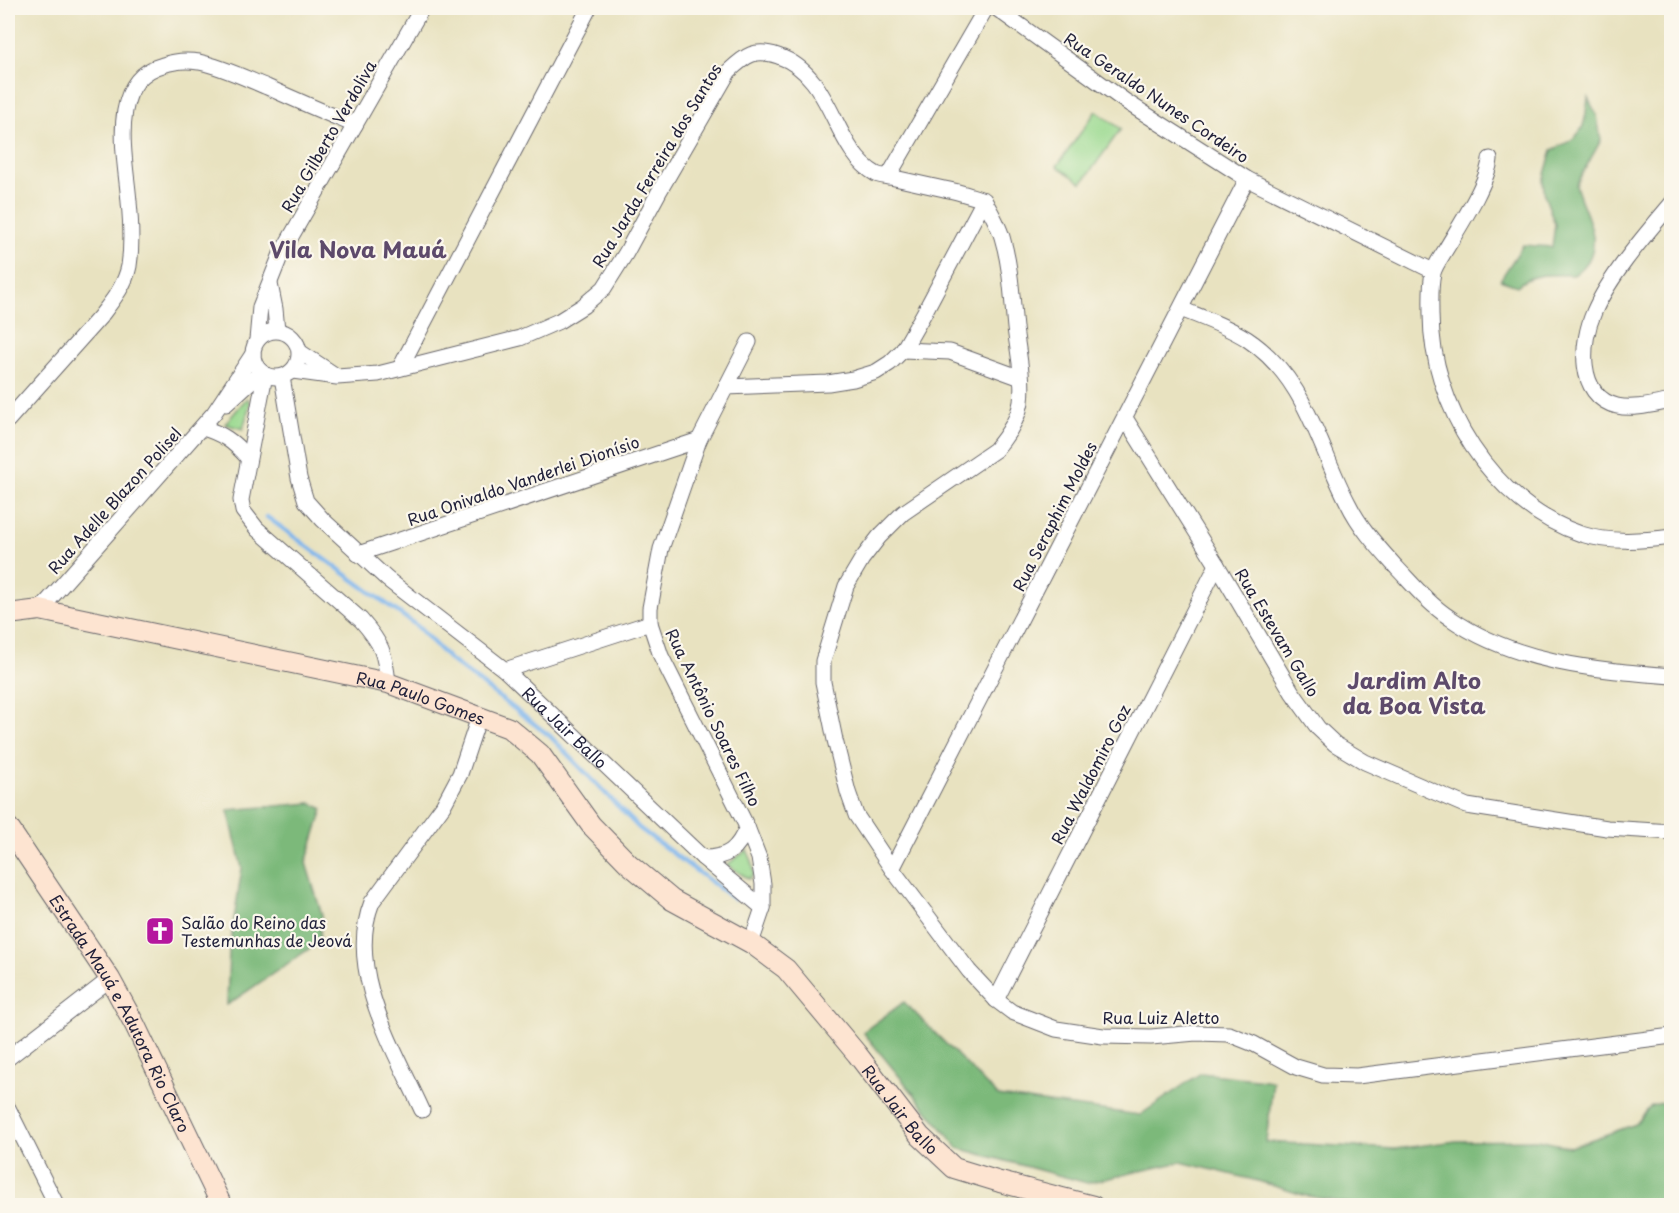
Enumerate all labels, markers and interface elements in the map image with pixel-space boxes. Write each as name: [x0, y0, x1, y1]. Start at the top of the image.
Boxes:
street label: Rua Geraldo Nunes Cordeiro: [1060, 26, 1254, 168]
street label: Rua Gilberto Verdoliva: [275, 55, 381, 217]
street label: Rua Jarda Ferreira dos Santos: [585, 59, 727, 271]
district label: Vila Nova Mauá: [269, 232, 447, 265]
street label: Rua Adelle Blazon Polisel: [42, 421, 186, 579]
street label: Rua Onivaldo Vanderlei Dionísio: [404, 429, 642, 531]
street label: Rua Seraphim Moldes: [1006, 437, 1102, 595]
street label: Rua Estevam Gallo: [1230, 563, 1326, 701]
street label: Rua Antônio Soares Filho: [660, 624, 768, 810]
district label: Jardim Alto da Boa Vista: [1342, 663, 1486, 721]
street label: Rua Paulo Gomes: [354, 665, 488, 730]
street label: Rua Jair Ballo: [517, 681, 613, 773]
street label: Rua Waldomiro Goz: [1044, 700, 1136, 848]
street label: Estrada Mauá e Adutora Rio Claro: [44, 889, 197, 1136]
place label: Salão do Reino das Testemunhas de Jeová: [181, 910, 352, 952]
church icon: Salão do Reino das Testemunhas de Jeová: [144, 915, 176, 947]
street label: Rua Luiz Aletto: [1103, 1005, 1220, 1029]
street label: Rua Jair Ballo: [857, 1059, 944, 1160]

